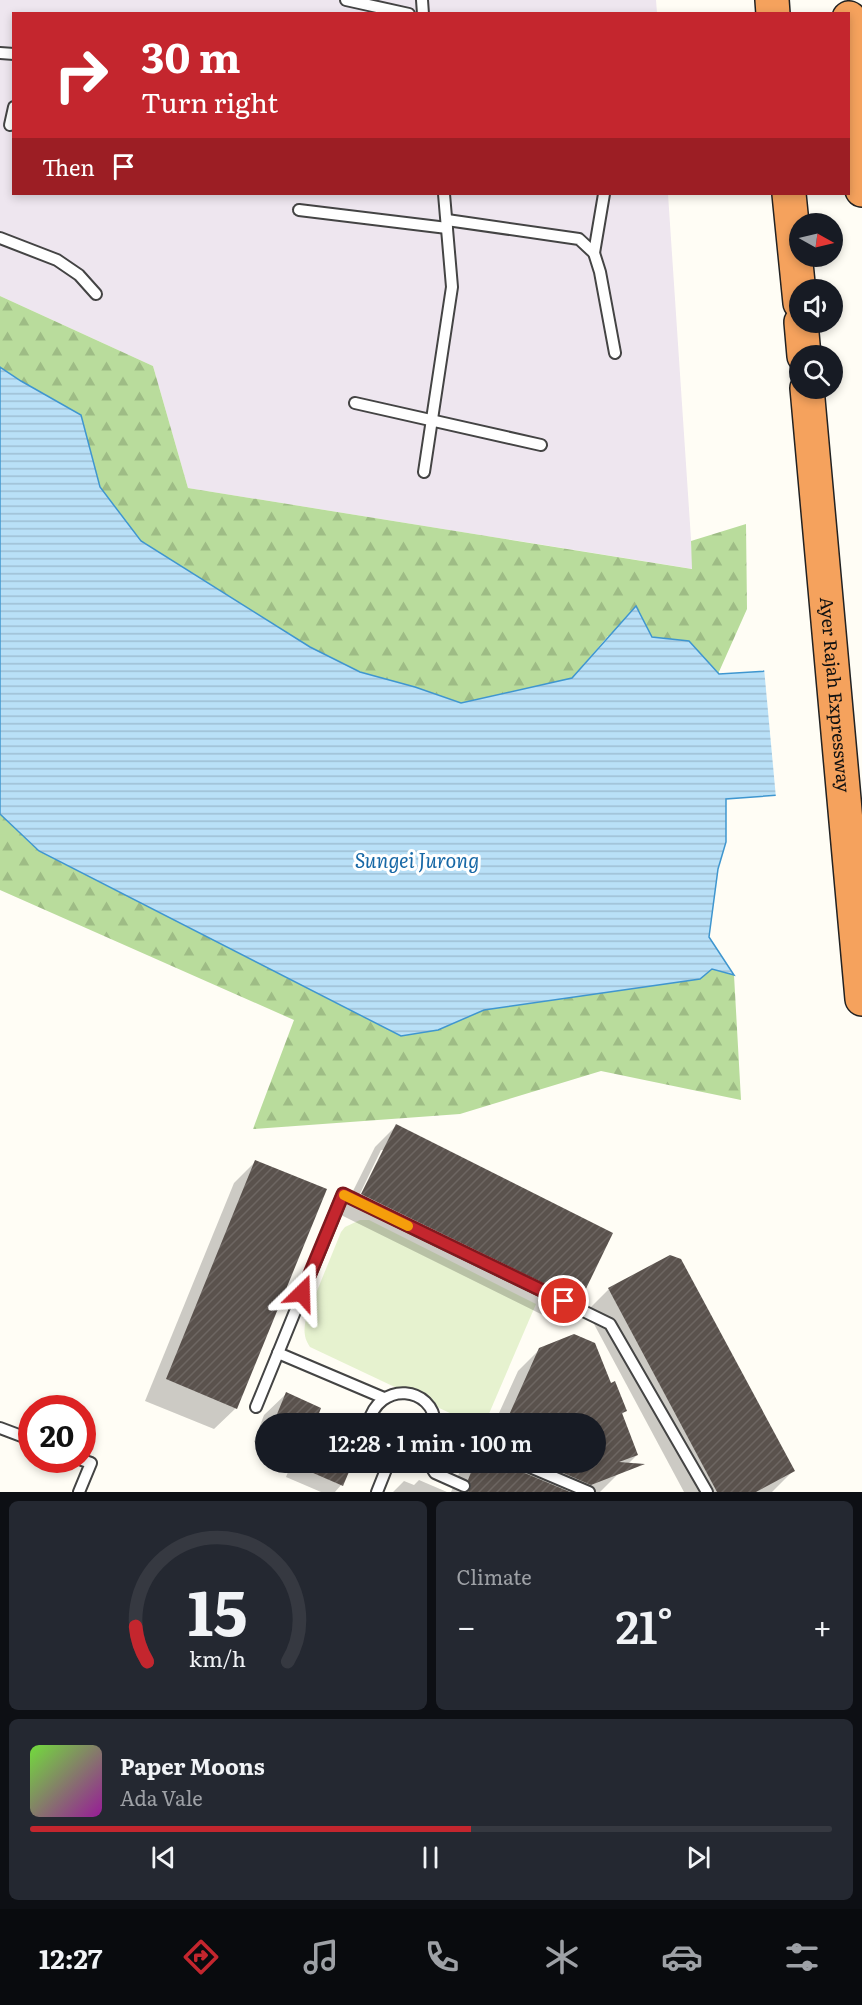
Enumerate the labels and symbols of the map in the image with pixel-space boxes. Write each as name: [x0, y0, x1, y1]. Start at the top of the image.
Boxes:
north arrow: [789, 213, 843, 267]
street label: Ayer Rajah Expressway: [814, 596, 858, 794]
water label: Sungei Jurong: [355, 844, 479, 874]
position arrow: [270, 1261, 334, 1325]
pin: [538, 1275, 589, 1326]
speed limit sign: 20: [18, 1395, 96, 1473]

